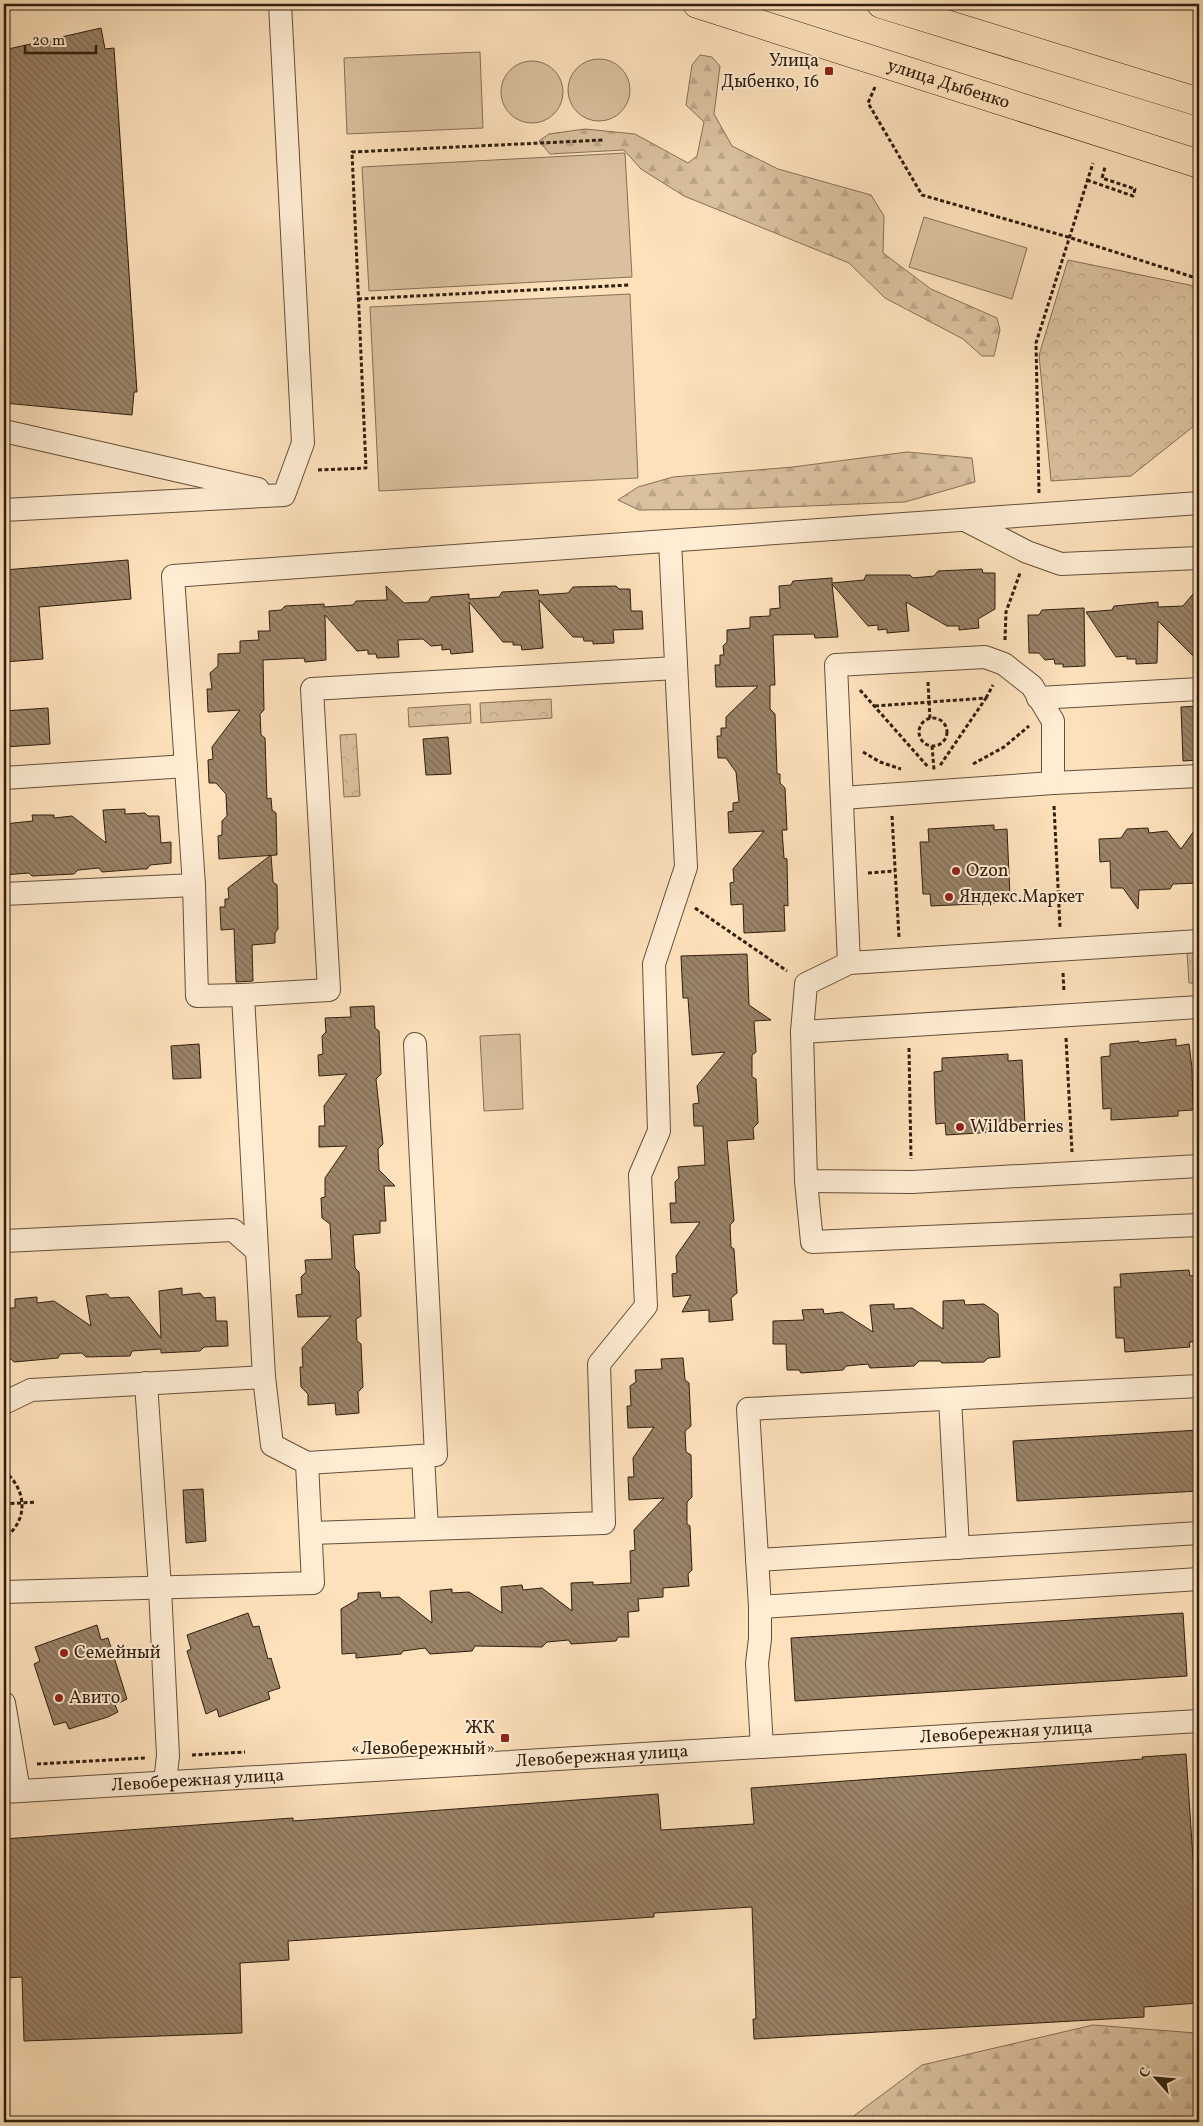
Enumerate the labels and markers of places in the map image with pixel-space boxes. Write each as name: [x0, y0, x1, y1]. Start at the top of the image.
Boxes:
place label: Улица Дыбенко, 16: [721, 49, 819, 95]
marker: Улица Дыбенко, 16: [823, 65, 835, 77]
place label: Ozon: [966, 859, 1009, 884]
marker: Ozon: [950, 865, 962, 877]
place label: Яндекс.Маркет: [959, 885, 1084, 910]
marker: Яндекс.Маркет: [943, 891, 955, 903]
place label: Wildberries: [970, 1115, 1064, 1140]
marker: Wildberries: [954, 1121, 966, 1133]
place label: Семейный: [74, 1641, 161, 1666]
marker: Семейный: [58, 1647, 70, 1659]
place label: Авито: [69, 1686, 120, 1711]
marker: Авито: [53, 1692, 65, 1704]
place label: ЖК «Левобережный»: [351, 1716, 495, 1762]
marker: ЖК «Левобережный»: [499, 1732, 511, 1744]

